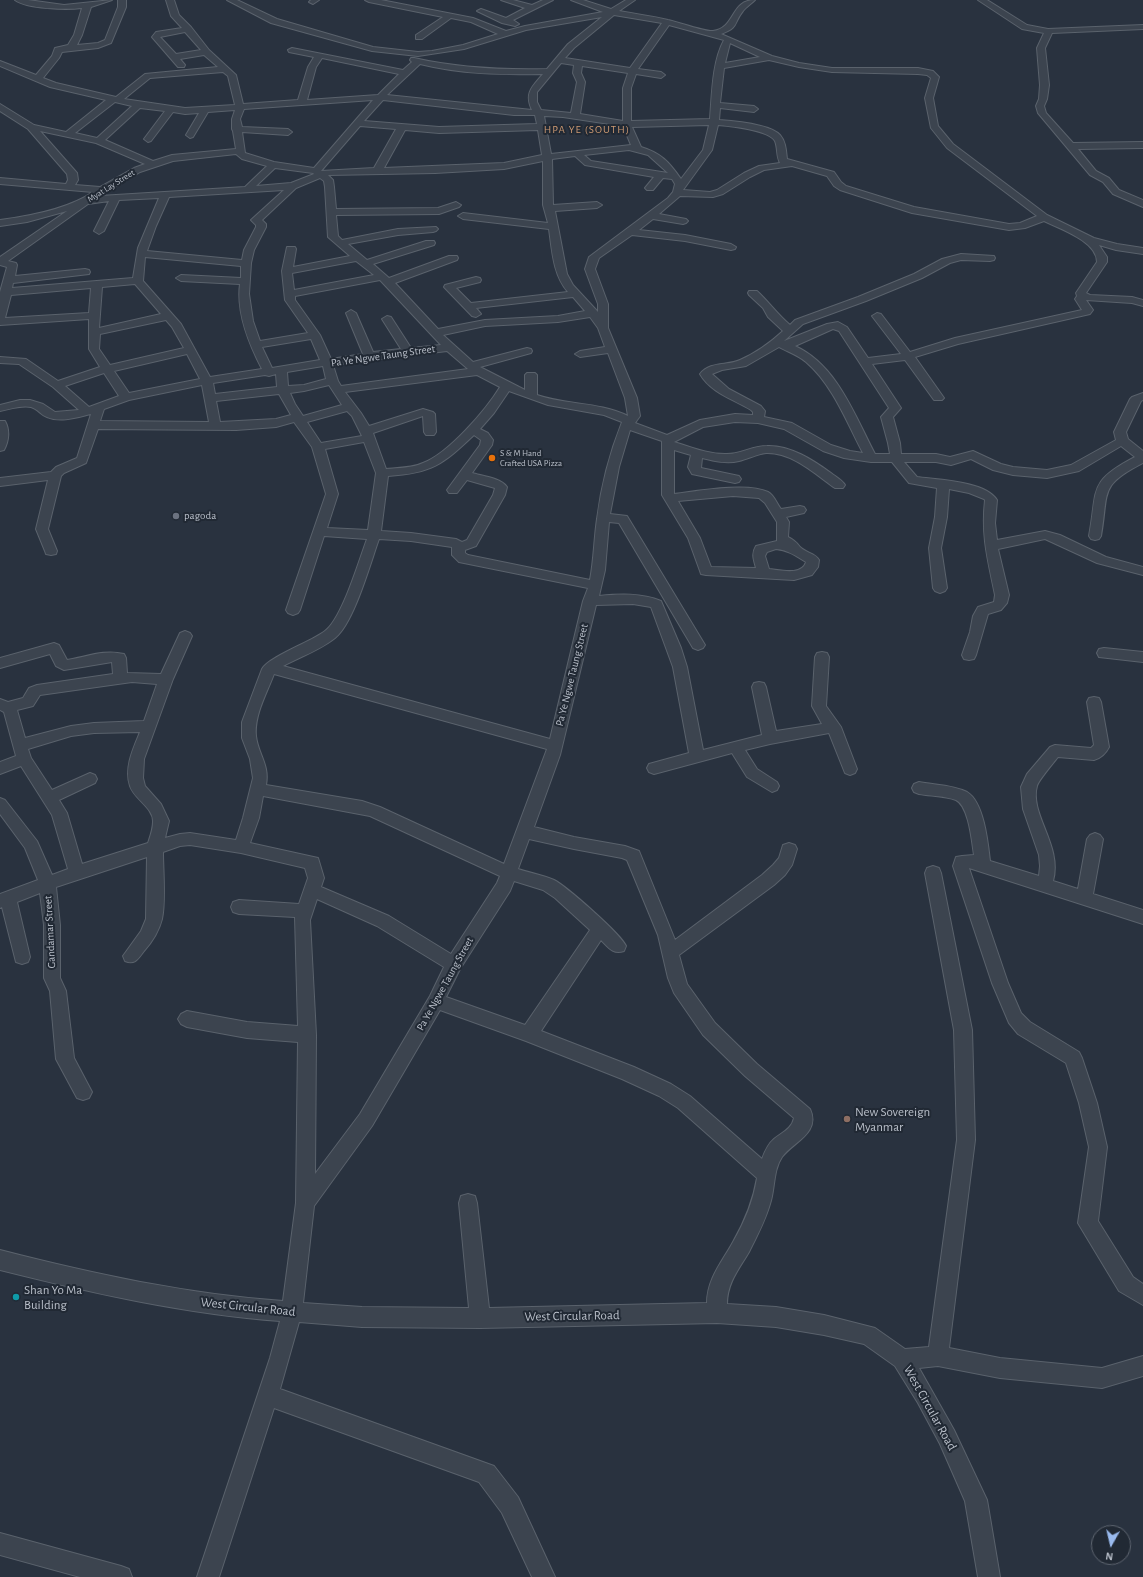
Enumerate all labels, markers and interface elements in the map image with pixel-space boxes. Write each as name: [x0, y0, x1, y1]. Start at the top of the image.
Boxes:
district label: HPA YE (SOUTH): [544, 123, 630, 137]
street label: Myat Lay Street: [85, 167, 137, 205]
street label: Pa Ye Ngwe Taung Street: [330, 342, 436, 370]
place label: S & M Hand Crafted USA Pizza: [500, 448, 562, 469]
marker: S & M Hand Crafted USA Pizza: [487, 453, 497, 463]
place label: pagoda: [184, 509, 216, 523]
marker: pagoda: [171, 511, 181, 521]
street label: Pa Ye Ngwe Taung Street: [553, 622, 591, 728]
street label: Gandamar Street: [42, 895, 58, 969]
street label: Pa Ye Ngwe Taung Street: [414, 935, 476, 1033]
place label: New Sovereign Myanmar: [855, 1104, 930, 1135]
marker: New Sovereign Myanmar: [842, 1114, 852, 1124]
place label: Shan Yo Ma Building: [24, 1282, 82, 1313]
marker: Shan Yo Ma Building: [11, 1292, 21, 1302]
street label: West Circular Road: [200, 1294, 296, 1320]
street label: West Circular Road: [524, 1307, 620, 1325]
street label: West Circular Road: [900, 1363, 960, 1453]
north arrow: [1091, 1525, 1131, 1565]
text: N: [1105, 1550, 1114, 1562]

